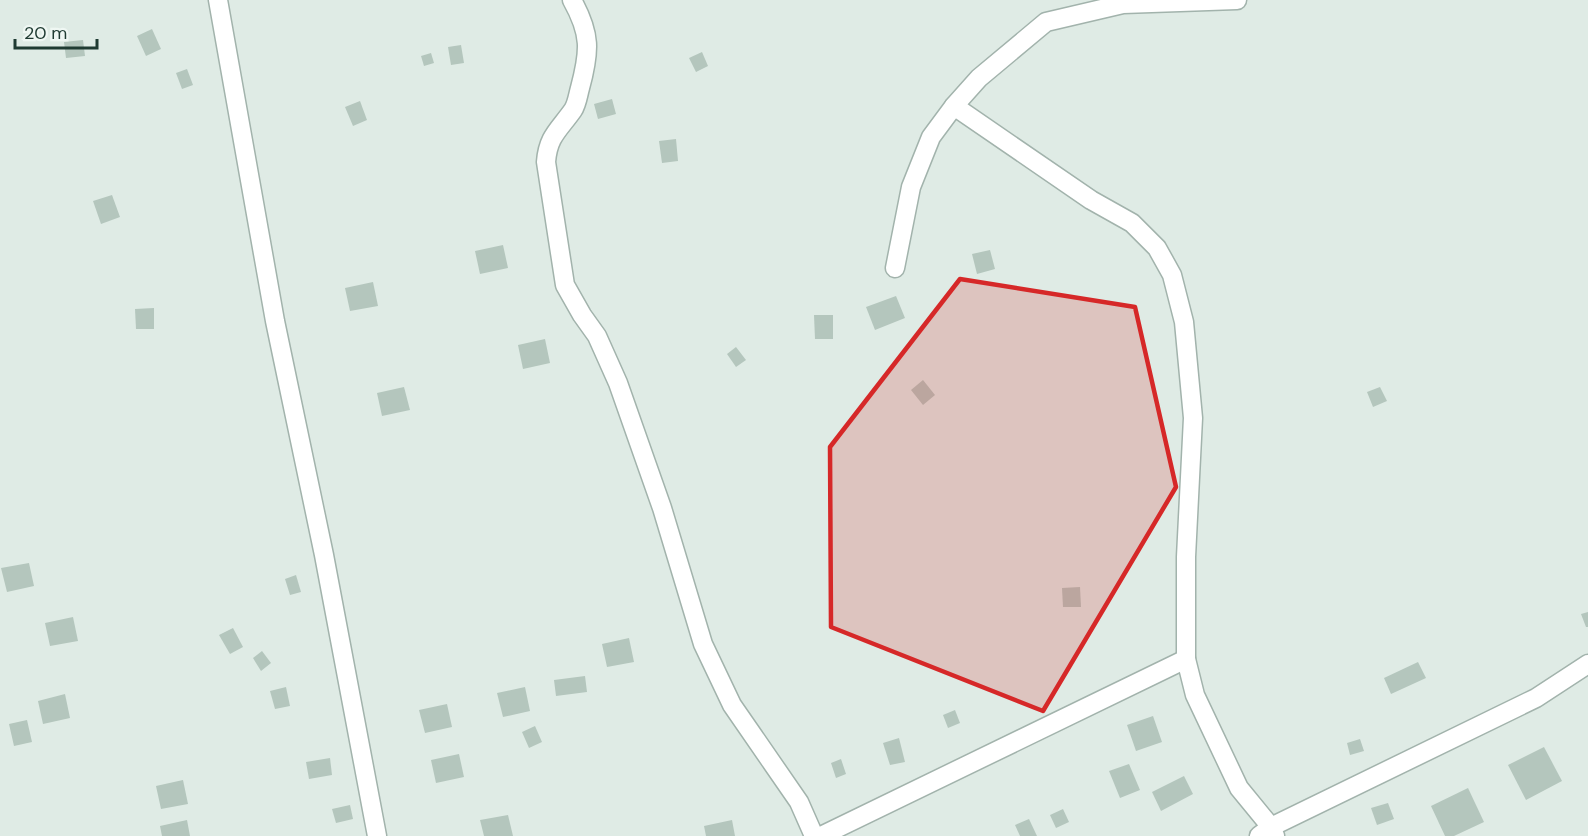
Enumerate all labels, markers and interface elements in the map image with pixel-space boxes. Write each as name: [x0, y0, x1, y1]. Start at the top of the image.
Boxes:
scale bar: [15, 12, 98, 50]
text: 20 m: [24, 21, 67, 45]

